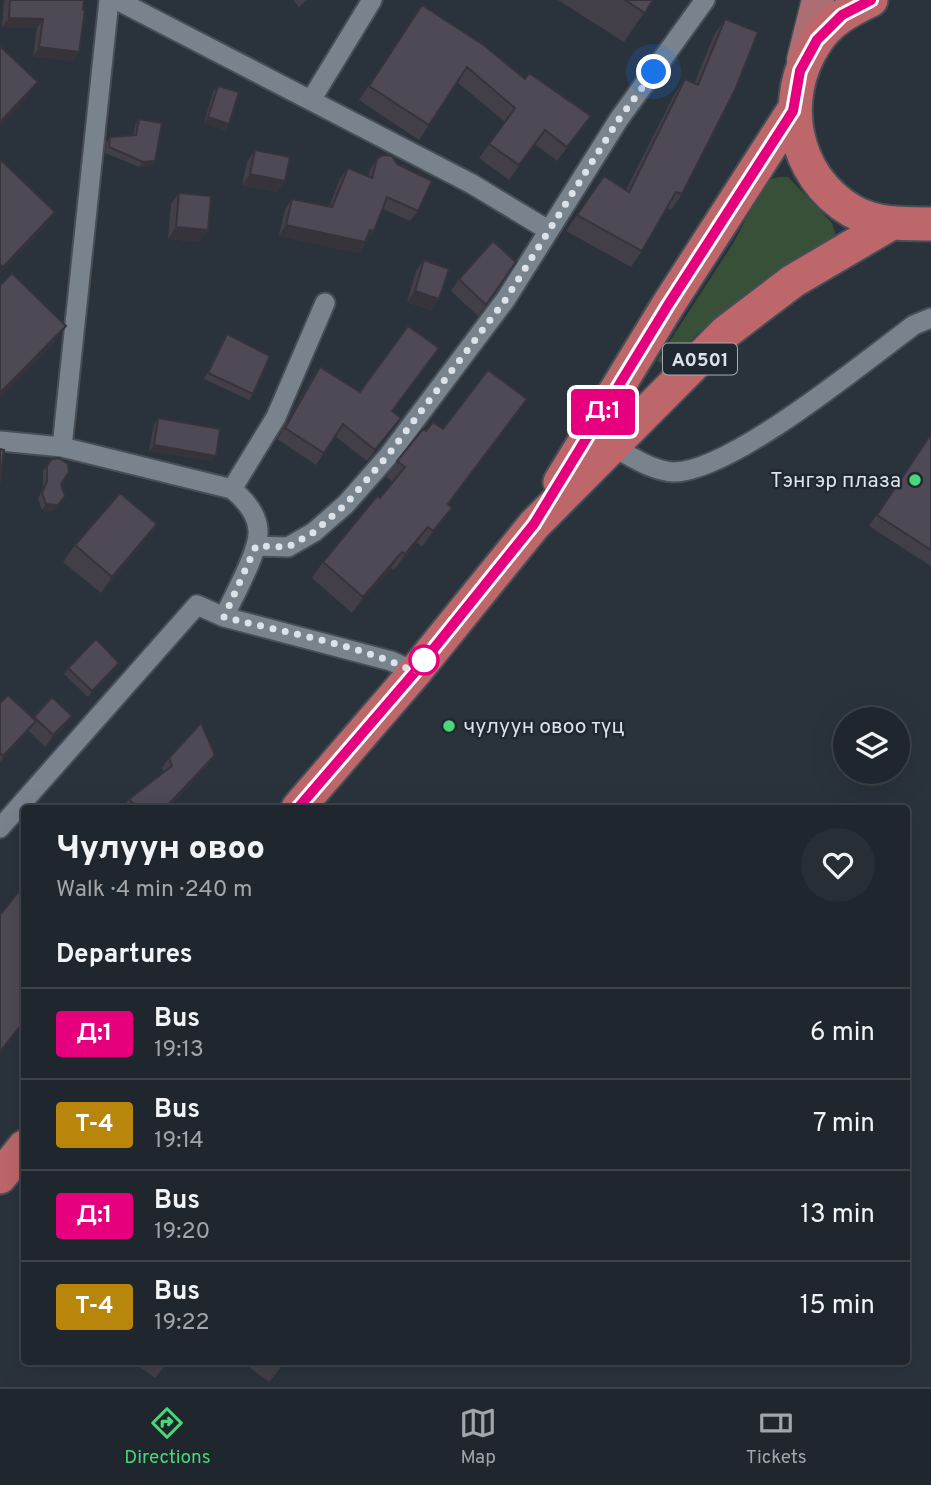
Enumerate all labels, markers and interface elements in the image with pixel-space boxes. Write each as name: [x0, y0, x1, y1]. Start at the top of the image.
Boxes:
your location: [636, 54, 671, 89]
road number: A0501: [663, 344, 737, 374]
line badge: Д:1: [563, 389, 643, 435]
text: Д:1: [585, 397, 621, 427]
place label: Тэнгэр плаза: [770, 468, 901, 495]
marker: Тэнгэр плаза: [907, 472, 923, 488]
unlabelled marker: [409, 645, 439, 675]
map controls: [833, 707, 910, 784]
button: layers: [833, 707, 910, 784]
place label: чулуун овоо түц: [463, 714, 625, 741]
marker: чулуун овоо түц: [441, 718, 457, 734]
button: heart: [801, 828, 875, 902]
text: Чулуун овоо: [56, 829, 265, 871]
text: Walk · 4 min · 240 m: [56, 876, 252, 905]
text: Departures: [56, 939, 193, 972]
text: Bus: [154, 1003, 200, 1036]
text: 6 min: [810, 1017, 875, 1050]
text: Д:1: [77, 1019, 112, 1049]
text: 19:13: [154, 1036, 204, 1065]
text: Bus: [154, 1094, 200, 1127]
text: 7 min: [813, 1108, 875, 1141]
text: Т-4: [75, 1110, 114, 1140]
text: 19:14: [154, 1127, 204, 1156]
text: Bus: [154, 1185, 200, 1218]
text: 13 min: [800, 1199, 875, 1232]
text: Д:1: [77, 1201, 112, 1231]
text: 19:20: [154, 1218, 210, 1247]
text: Bus: [154, 1276, 200, 1309]
text: 15 min: [800, 1290, 875, 1323]
text: Т-4: [75, 1292, 114, 1322]
text: 19:22: [154, 1309, 210, 1338]
tab: Directions: [124, 1404, 211, 1470]
tab: Map: [459, 1404, 497, 1470]
tab: Tickets: [746, 1404, 807, 1470]

